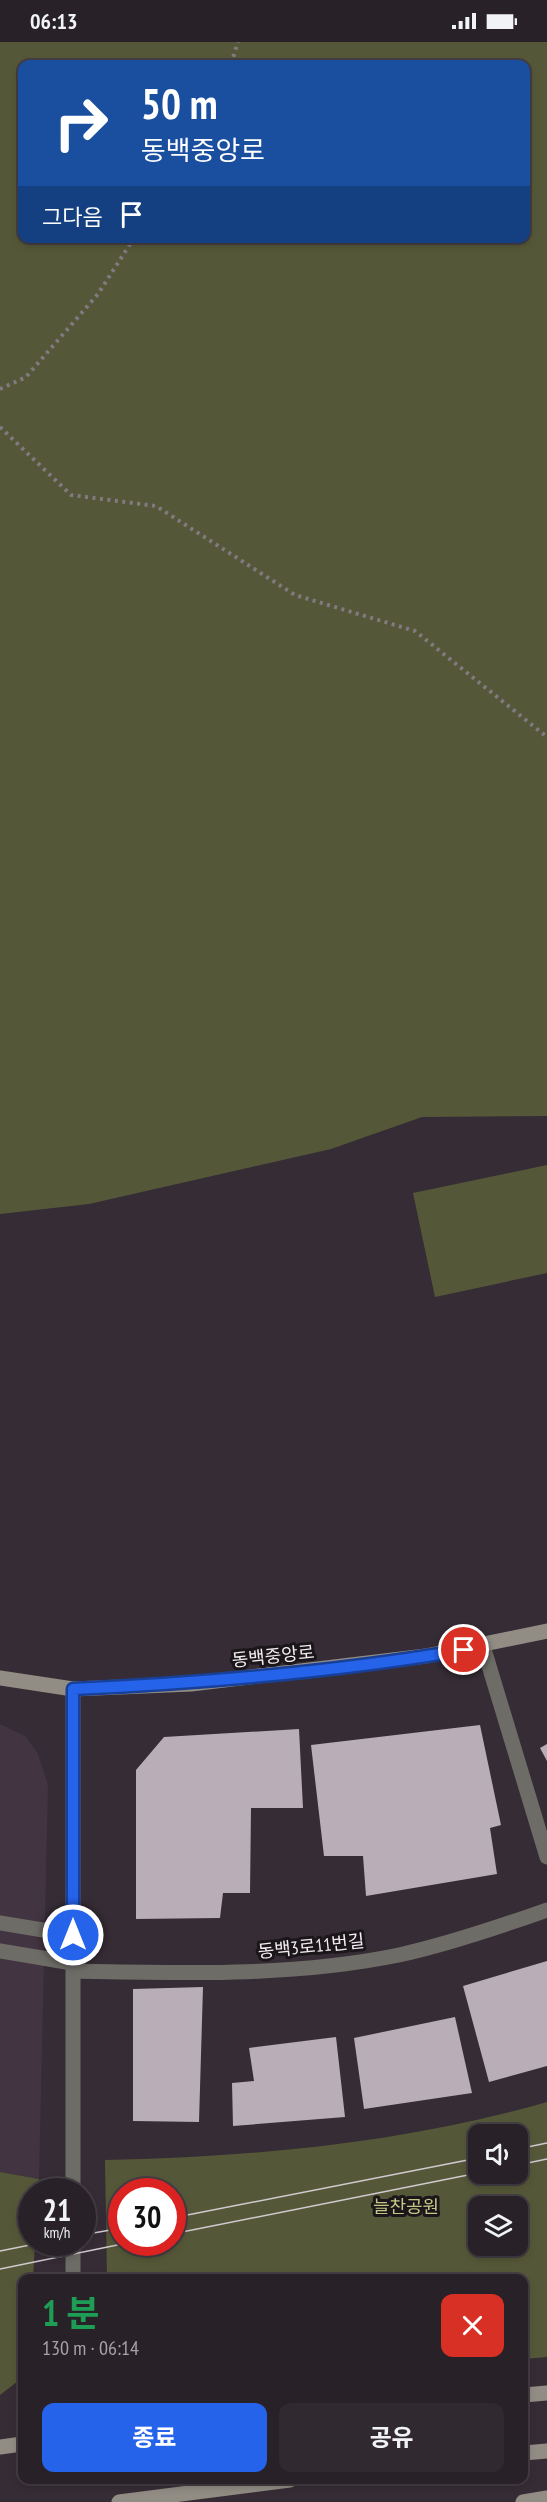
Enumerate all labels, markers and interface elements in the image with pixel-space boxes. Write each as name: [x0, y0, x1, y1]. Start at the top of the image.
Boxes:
text: 06:13: [30, 7, 78, 35]
text: 50 m: [141, 76, 218, 131]
icon: right: [42, 84, 120, 162]
text: 동백중앙로: [141, 133, 265, 167]
icon: arrive: [115, 198, 148, 231]
text: 그다음: [42, 203, 103, 231]
pin: [438, 1624, 489, 1675]
icon: arrive: [447, 1633, 480, 1666]
street label: 동백중앙로: [231, 1640, 315, 1672]
position arrow: [41, 1903, 105, 1967]
street label: 동백3로11번길: [257, 1929, 365, 1963]
map controls: [468, 2124, 528, 2256]
button: sound: [468, 2124, 528, 2184]
speed limit sign: 30: [108, 2178, 186, 2256]
text: 21: [43, 2190, 71, 2229]
park label: 늘찬공원: [373, 2195, 439, 2218]
button: layers: [468, 2196, 528, 2256]
text: km/h: [44, 2223, 70, 2242]
text: 1 분: [42, 2289, 100, 2336]
button: close: [441, 2294, 504, 2357]
text: 130 m · 06:14: [42, 2335, 139, 2361]
button: 종료: [42, 2403, 267, 2472]
button: 공유: [279, 2403, 504, 2472]

